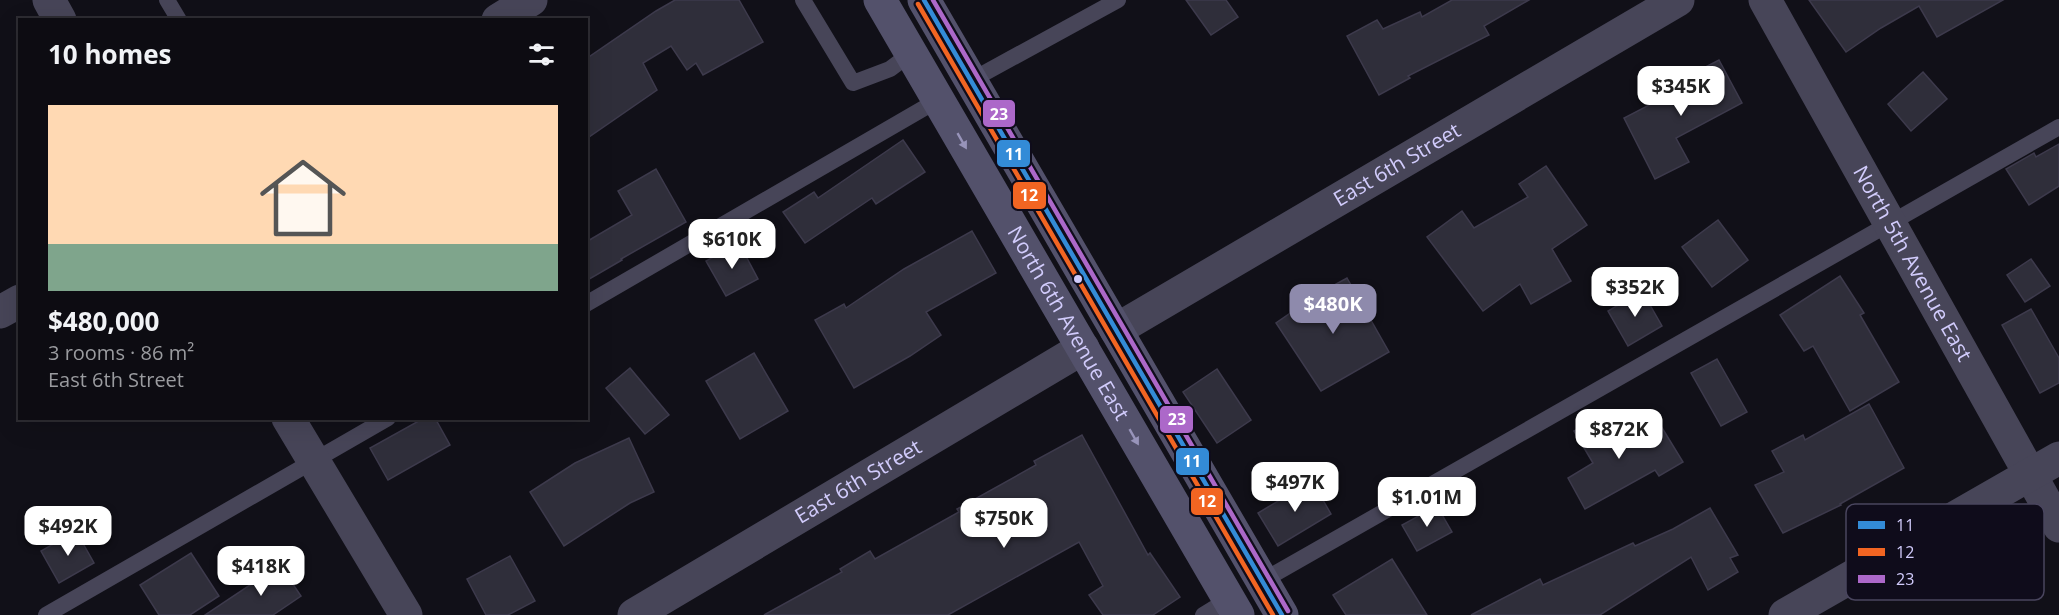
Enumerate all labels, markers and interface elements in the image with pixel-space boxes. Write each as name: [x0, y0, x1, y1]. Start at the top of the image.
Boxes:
text: 10 homes: [48, 36, 172, 72]
icon: filters: [525, 38, 558, 71]
pin: $345K: [1639, 66, 1723, 117]
text: $345K: [1651, 72, 1711, 99]
line badge: 23: [982, 99, 1016, 128]
text: 23: [990, 103, 1008, 125]
street label: East 6th Street: [1328, 116, 1465, 212]
one-way arrow: [957, 133, 967, 150]
line badge: 11: [996, 139, 1031, 168]
text: 11: [1005, 143, 1023, 165]
icon: home: [249, 144, 357, 252]
street label: North 5th Avenue East: [1847, 160, 1979, 366]
line badge: 12: [1012, 181, 1047, 210]
text: 12: [1020, 184, 1038, 206]
pin: $610K: [690, 219, 774, 270]
street label: North 6th Avenue East: [1002, 220, 1137, 425]
text: $610K: [702, 225, 762, 252]
pin: $352K: [1593, 267, 1677, 318]
unlabelled marker: [1072, 273, 1084, 285]
text: $352K: [1605, 273, 1665, 300]
pin: $480K: [1291, 284, 1375, 335]
text: $480K: [1303, 290, 1363, 317]
text: $480,000: [48, 303, 159, 339]
text: 3 rooms · 86 m²: [48, 339, 194, 366]
text: East 6th Street: [48, 366, 184, 393]
line badge: 23: [1159, 405, 1194, 434]
text: 23: [1168, 408, 1186, 430]
pin: $872K: [1577, 409, 1661, 460]
text: $872K: [1589, 415, 1649, 442]
one-way arrow: [1129, 429, 1139, 446]
street label: East 6th Street: [789, 432, 926, 529]
line badge: 11: [1175, 447, 1210, 476]
text: 11: [1183, 450, 1201, 472]
pin: $497K: [1253, 462, 1337, 513]
text: $497K: [1265, 468, 1325, 495]
pin: $1.01M: [1378, 477, 1476, 528]
text: $1.01M: [1392, 483, 1462, 510]
line badge: 12: [1190, 487, 1224, 516]
text: 12: [1198, 490, 1216, 512]
pin: $750K: [962, 498, 1046, 549]
text: $750K: [974, 504, 1034, 531]
legend: [1846, 504, 2044, 600]
pin: $492K: [26, 506, 110, 557]
text: $492K: [38, 512, 98, 539]
text: 11: [1896, 514, 1914, 536]
text: 12: [1896, 541, 1914, 563]
pin: $418K: [219, 546, 303, 597]
text: $418K: [231, 552, 291, 579]
text: 23: [1896, 568, 1914, 590]

